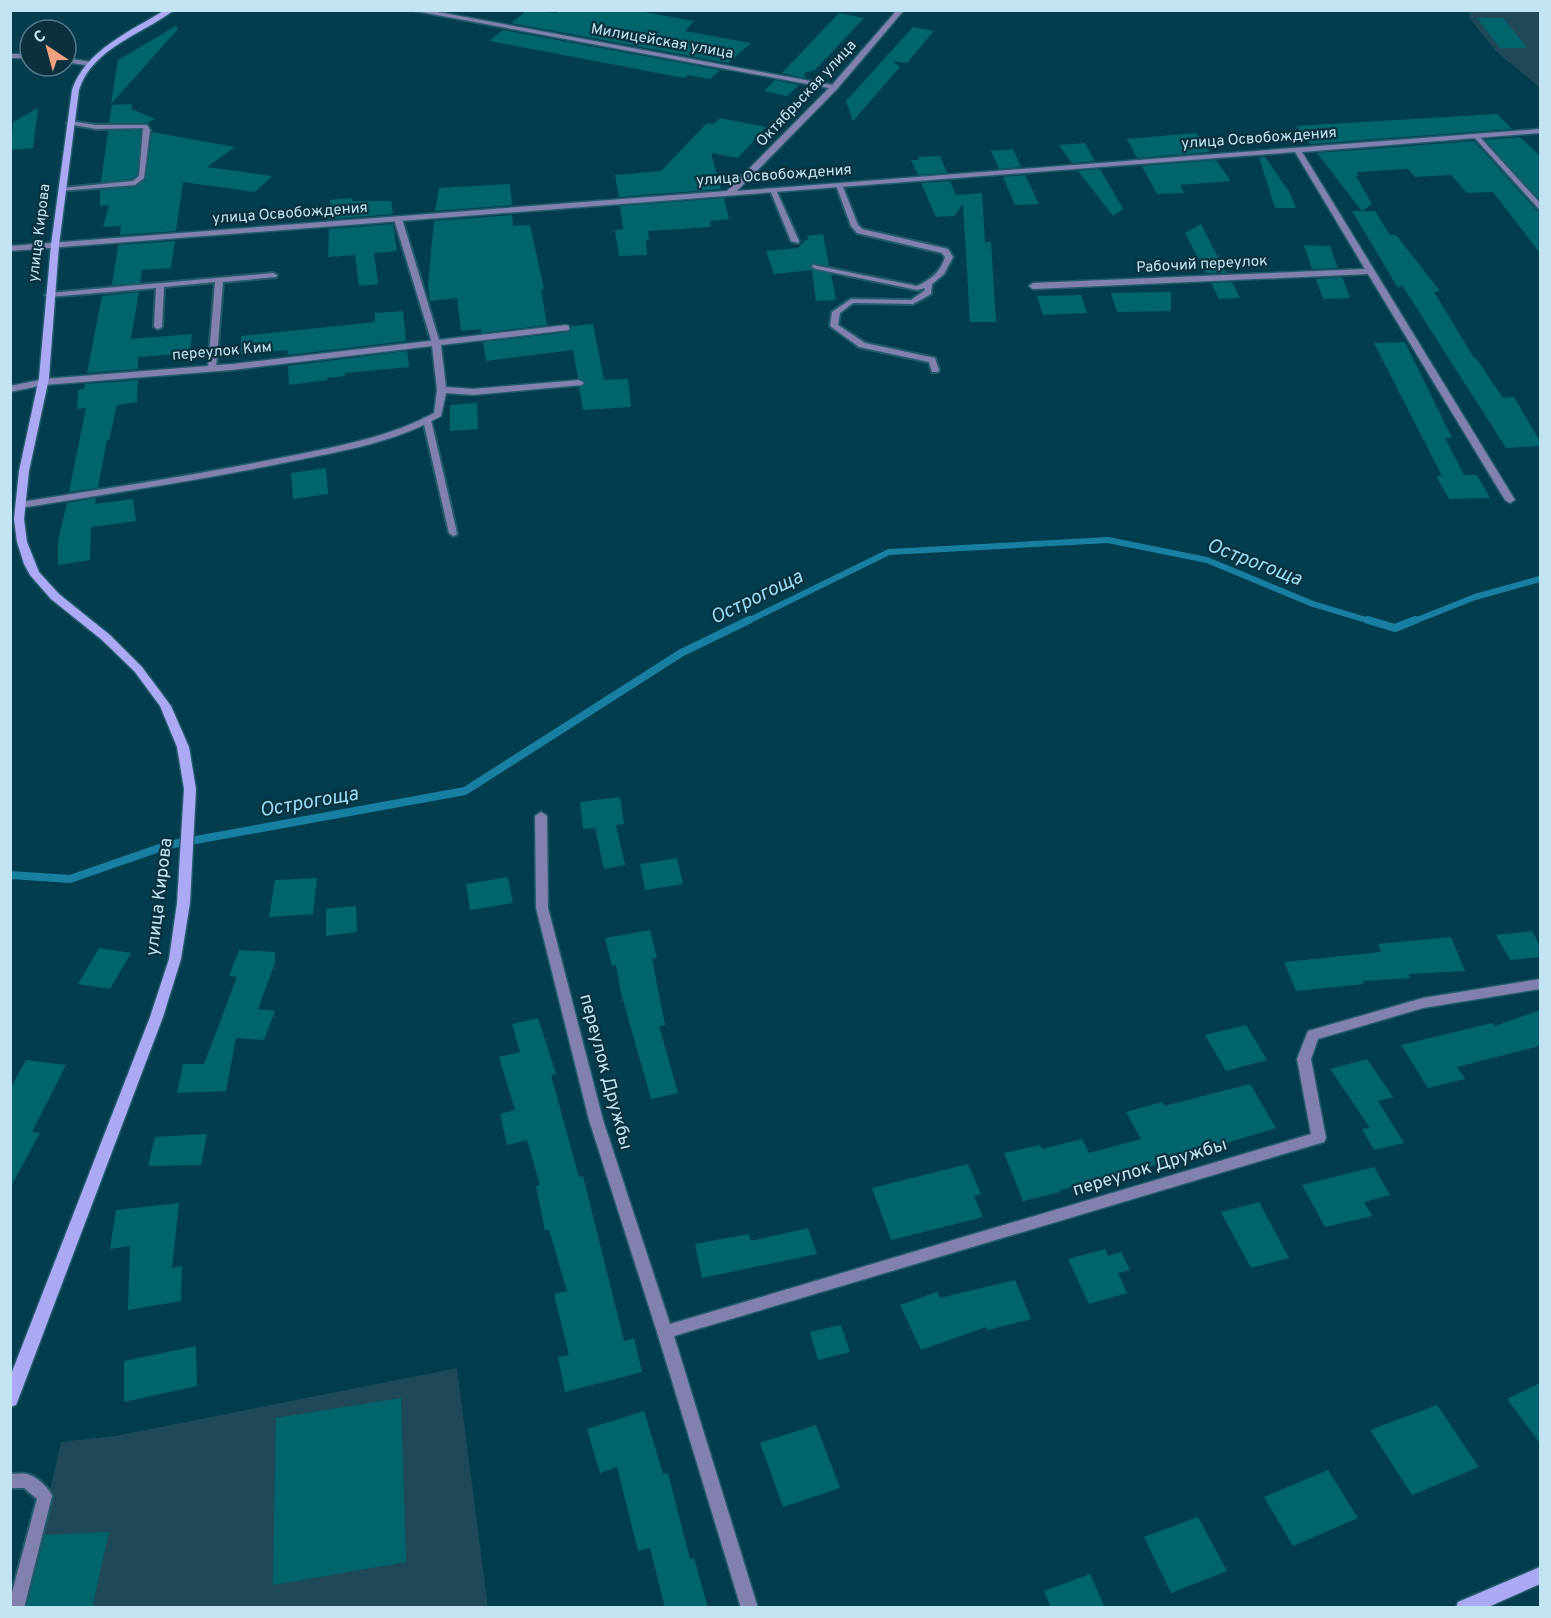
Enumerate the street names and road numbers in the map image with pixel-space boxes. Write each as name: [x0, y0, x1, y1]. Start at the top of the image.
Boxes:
street label: Милицейская улица: [589, 20, 735, 64]
street label: Октябрьская улица: [753, 37, 861, 151]
street label: улица Освобождения: [1181, 124, 1337, 154]
street label: улица Освобождения: [696, 161, 852, 191]
street label: улица Кирова: [25, 183, 55, 283]
street label: улица Освобождения: [212, 199, 368, 229]
street label: Рабочий переулок: [1136, 252, 1268, 278]
street label: переулок Ким: [171, 338, 273, 366]
street label: улица Кирова: [141, 837, 179, 957]
street label: переулок Дружбы: [573, 992, 637, 1152]
street label: переулок Дружбы: [1070, 1134, 1230, 1202]

